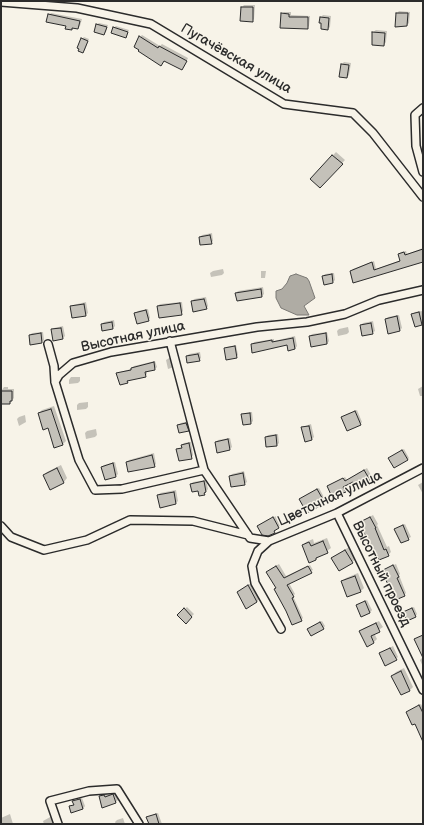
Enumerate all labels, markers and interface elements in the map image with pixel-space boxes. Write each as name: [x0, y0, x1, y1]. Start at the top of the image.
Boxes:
street label: Пугачёвская улица: [178, 20, 294, 98]
street label: Высотная улица: [79, 318, 187, 356]
street label: Цветочная улица: [275, 467, 385, 531]
street label: Высотный проезд: [348, 518, 414, 630]

